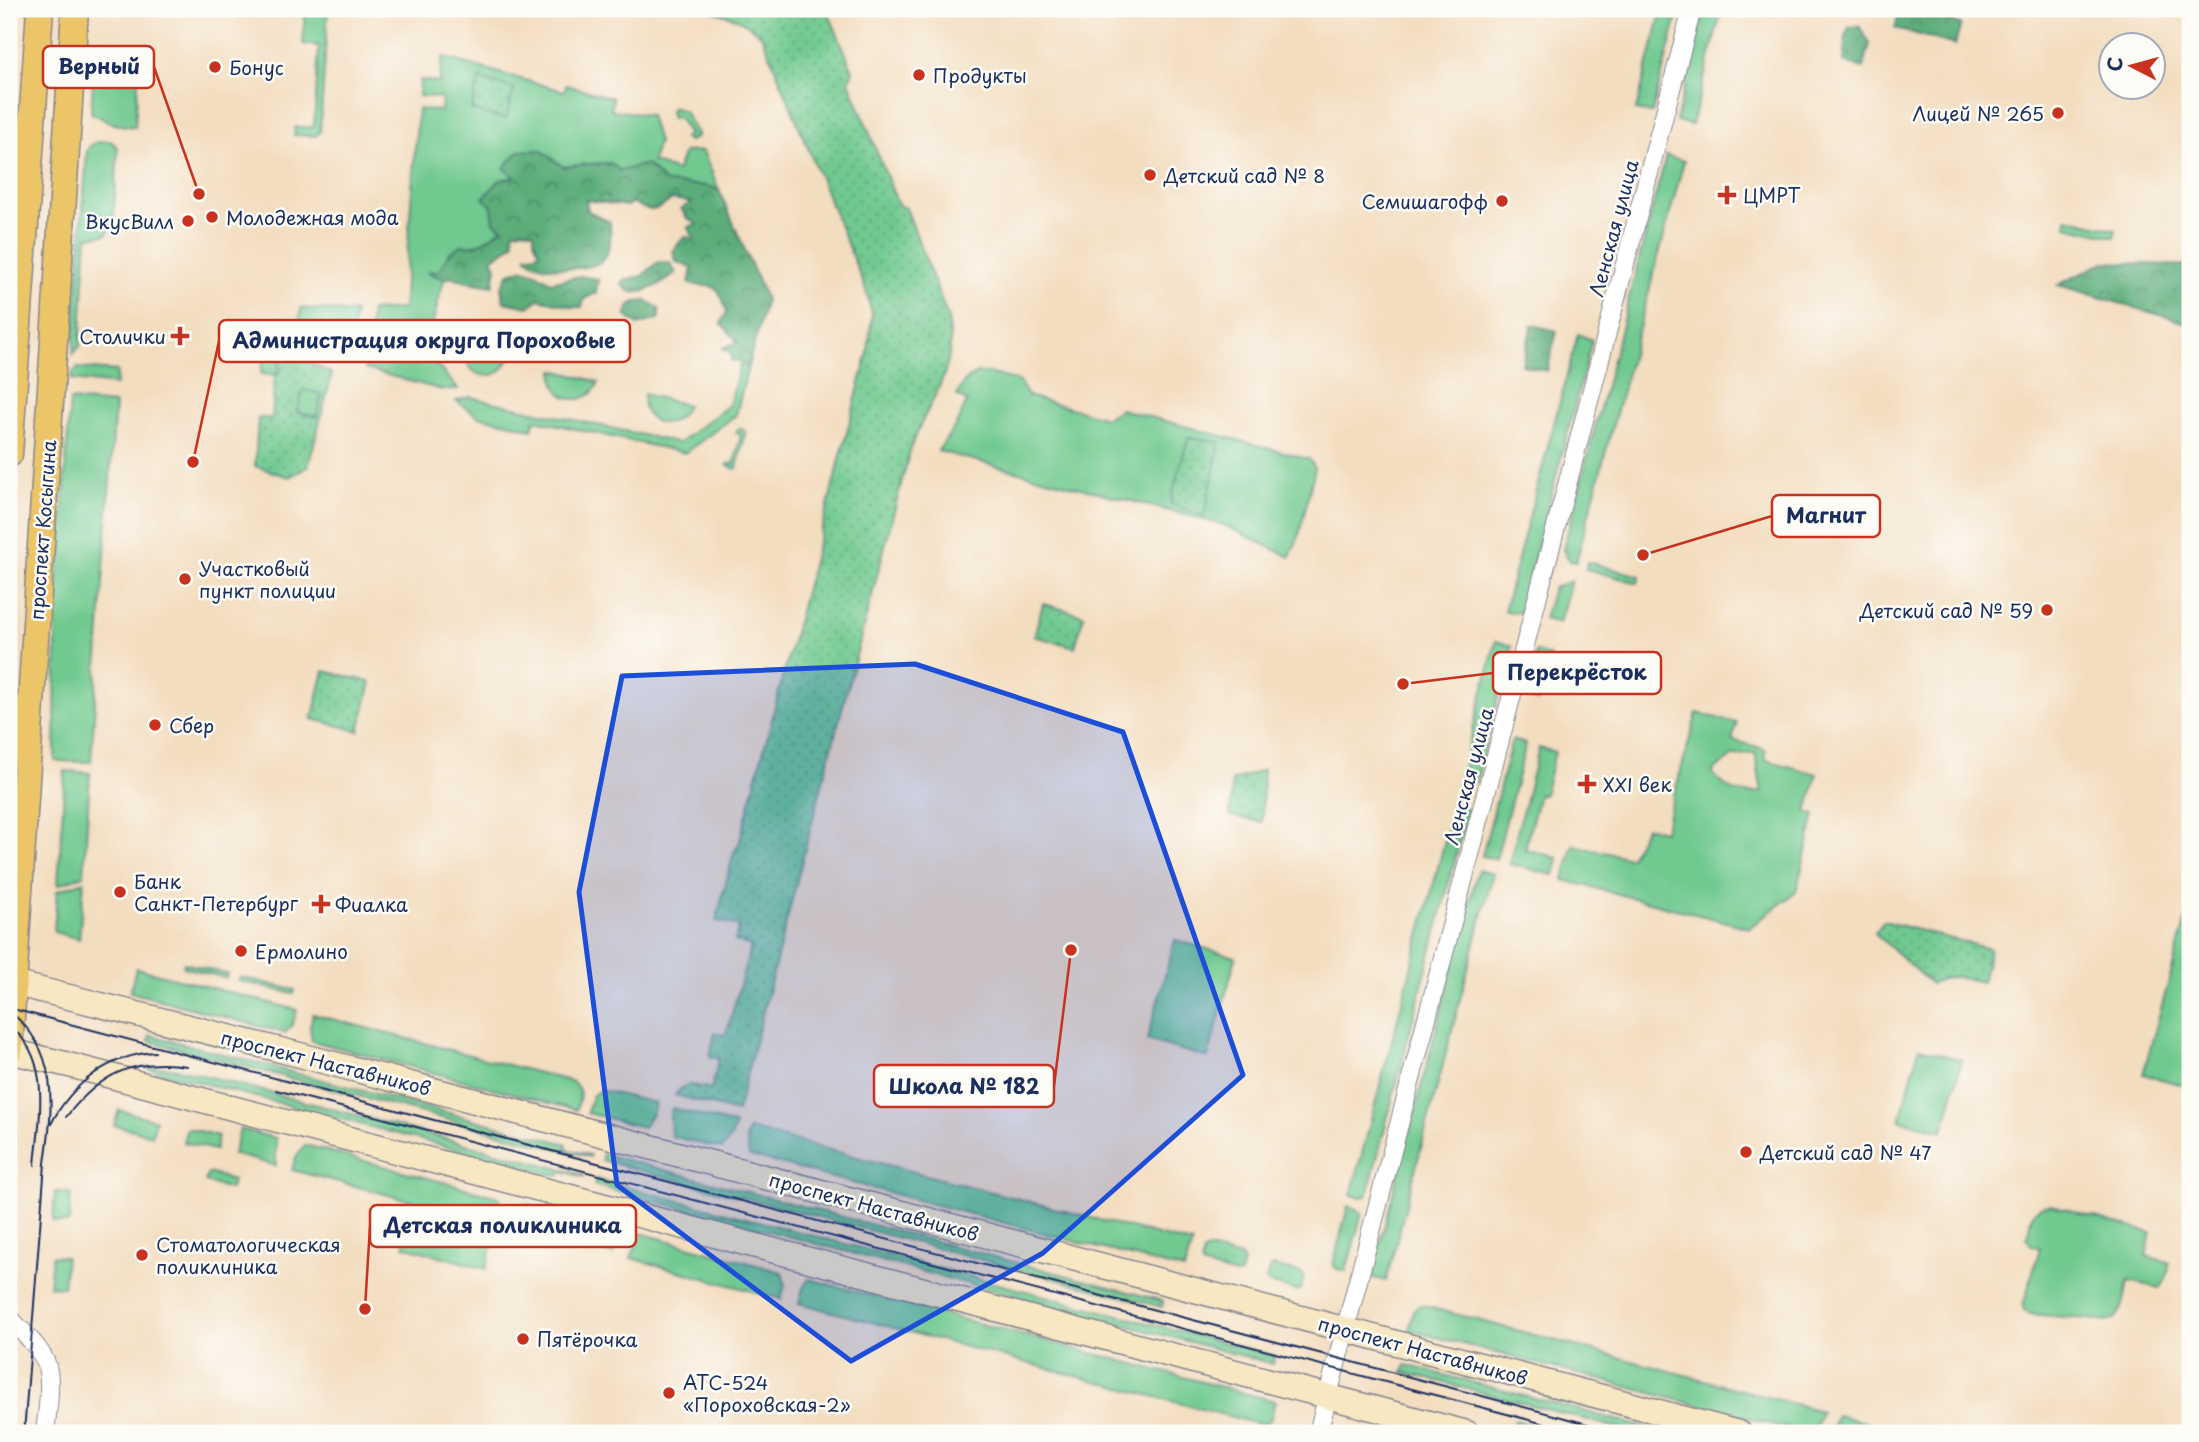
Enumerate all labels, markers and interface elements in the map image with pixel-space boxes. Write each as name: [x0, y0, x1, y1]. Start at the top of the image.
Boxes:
north arrow: [2098, 32, 2168, 102]
callout: Верный: [43, 46, 154, 88]
text: Верный: [58, 49, 140, 81]
place label: Бонус: [229, 53, 284, 81]
text: С: [2099, 56, 2129, 73]
marker: Бонус: [207, 59, 223, 75]
place label: Продукты: [933, 61, 1027, 89]
marker: Продукты: [911, 67, 927, 83]
place label: Лицей № 265: [1913, 99, 2044, 127]
marker: Лицей № 265: [2050, 105, 2066, 121]
street label: Ленская улица: [1581, 156, 1645, 300]
place label: Детский сад № 8: [1163, 161, 1325, 189]
marker: Детский сад № 8: [1142, 167, 1158, 183]
place label: ЦМРТ: [1743, 181, 1801, 209]
marker: ЦМРТ: [1717, 185, 1737, 205]
place label: Семишагофф: [1362, 187, 1488, 215]
marker: Семишагофф: [1494, 193, 1510, 209]
place label: Молодежная мода: [226, 203, 399, 231]
place label: ВкусВилл: [85, 207, 174, 235]
marker: Молодежная мода: [204, 209, 220, 225]
marker: ВкусВилл: [180, 213, 196, 229]
callout: Администрация округа Пороховые: [219, 320, 630, 362]
place label: Столички: [79, 322, 166, 350]
text: Администрация округа Пороховые: [233, 323, 615, 355]
marker: Столички: [172, 328, 188, 344]
street label: проспект Косыгина: [22, 439, 62, 621]
callout: Магнит: [1772, 495, 1880, 537]
text: Магнит: [1786, 498, 1867, 530]
place label: Участковый пункт полиции: [199, 554, 336, 604]
marker: Участковый пункт полиции: [177, 571, 193, 587]
place label: Детский сад № 59: [1859, 596, 2033, 624]
marker: Детский сад № 59: [2039, 602, 2055, 618]
callout: Перекрёсток: [1493, 652, 1661, 694]
text: Перекрёсток: [1507, 655, 1647, 687]
street label: Ленская улица: [1436, 704, 1500, 848]
place label: Сбер: [169, 711, 214, 739]
marker: Сбер: [147, 717, 163, 733]
place label: XXI век: [1603, 770, 1672, 798]
marker: XXI век: [1577, 774, 1597, 794]
place label: Банк Санкт-Петербург: [134, 867, 299, 917]
marker: Банк Санкт-Петербург: [112, 884, 128, 900]
place label: Фиалка: [335, 890, 408, 918]
marker: Фиалка: [313, 896, 329, 912]
place label: Ермолино: [255, 937, 348, 965]
marker: Ермолино: [233, 943, 249, 959]
street label: проспект Наставников: [218, 1022, 434, 1102]
callout: Школа № 182: [874, 1065, 1054, 1107]
text: Школа № 182: [889, 1069, 1039, 1101]
place label: Детский сад № 47: [1759, 1138, 1932, 1166]
marker: Детский сад № 47: [1738, 1144, 1754, 1160]
street label: проспект Наставников: [766, 1165, 982, 1247]
callout: Детская поликлиника: [370, 1205, 636, 1247]
text: Детская поликлиника: [383, 1208, 622, 1240]
place label: Стоматологическая поликлиника: [156, 1230, 341, 1280]
marker: Стоматологическая поликлиника: [134, 1247, 150, 1263]
street label: проспект Наставников: [1315, 1309, 1531, 1391]
place label: Пятёрочка: [537, 1325, 638, 1353]
marker: Пятёрочка: [515, 1331, 531, 1347]
place label: АТС-524 «Пороховская-2»: [683, 1368, 851, 1418]
marker: АТС-524 «Пороховская-2»: [661, 1385, 677, 1401]

